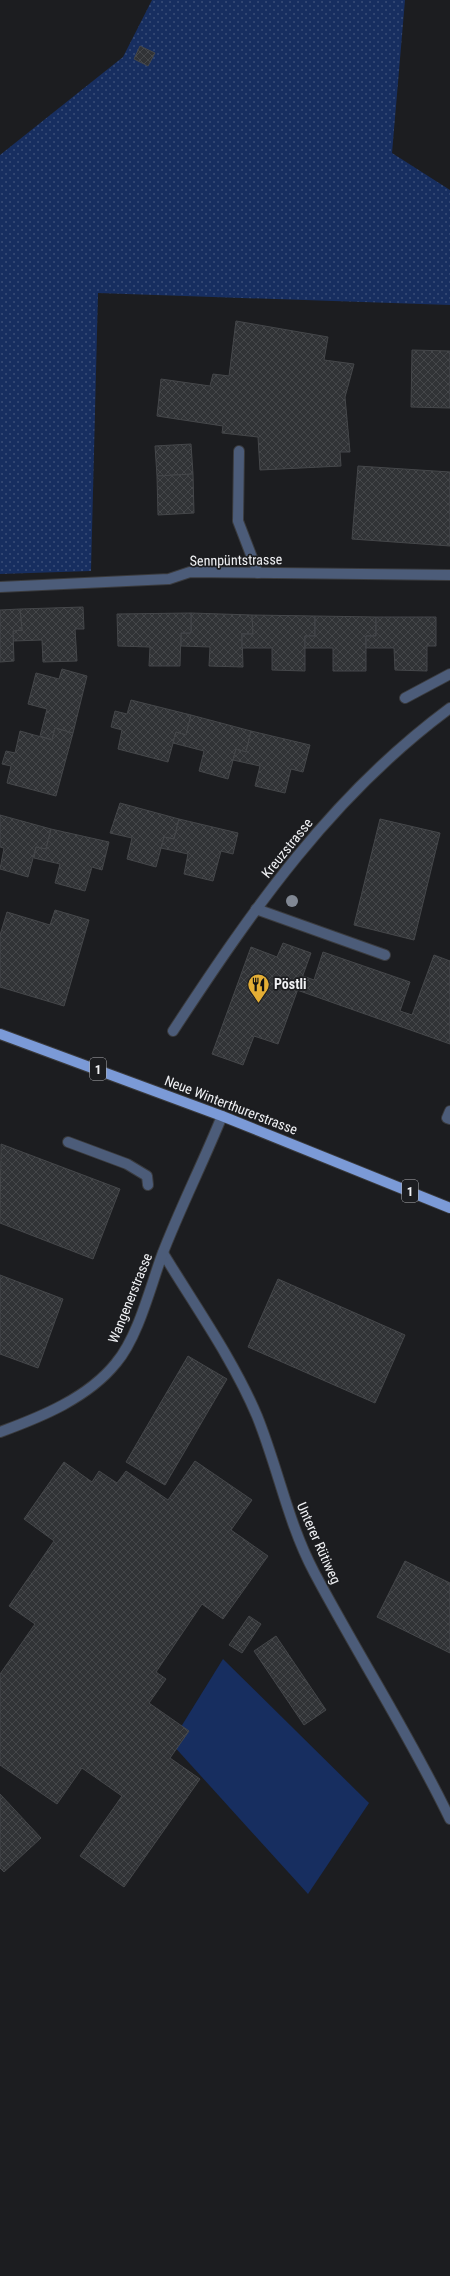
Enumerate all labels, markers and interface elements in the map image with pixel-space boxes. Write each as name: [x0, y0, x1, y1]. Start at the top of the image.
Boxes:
street label: Sennpüntstrasse: [190, 551, 283, 569]
street label: Kreuzstrasse: [258, 815, 316, 881]
restaurant icon: Pöstli: [245, 971, 271, 1004]
place label: Pöstli: [274, 976, 307, 992]
road number: 1: [90, 1058, 106, 1080]
street label: Neue Winterthurerstrasse: [162, 1072, 300, 1138]
road number: 1: [402, 1180, 418, 1202]
street label: Wangenerstrasse: [105, 1250, 155, 1345]
street label: Unterer Rütiweg: [294, 1500, 344, 1586]

